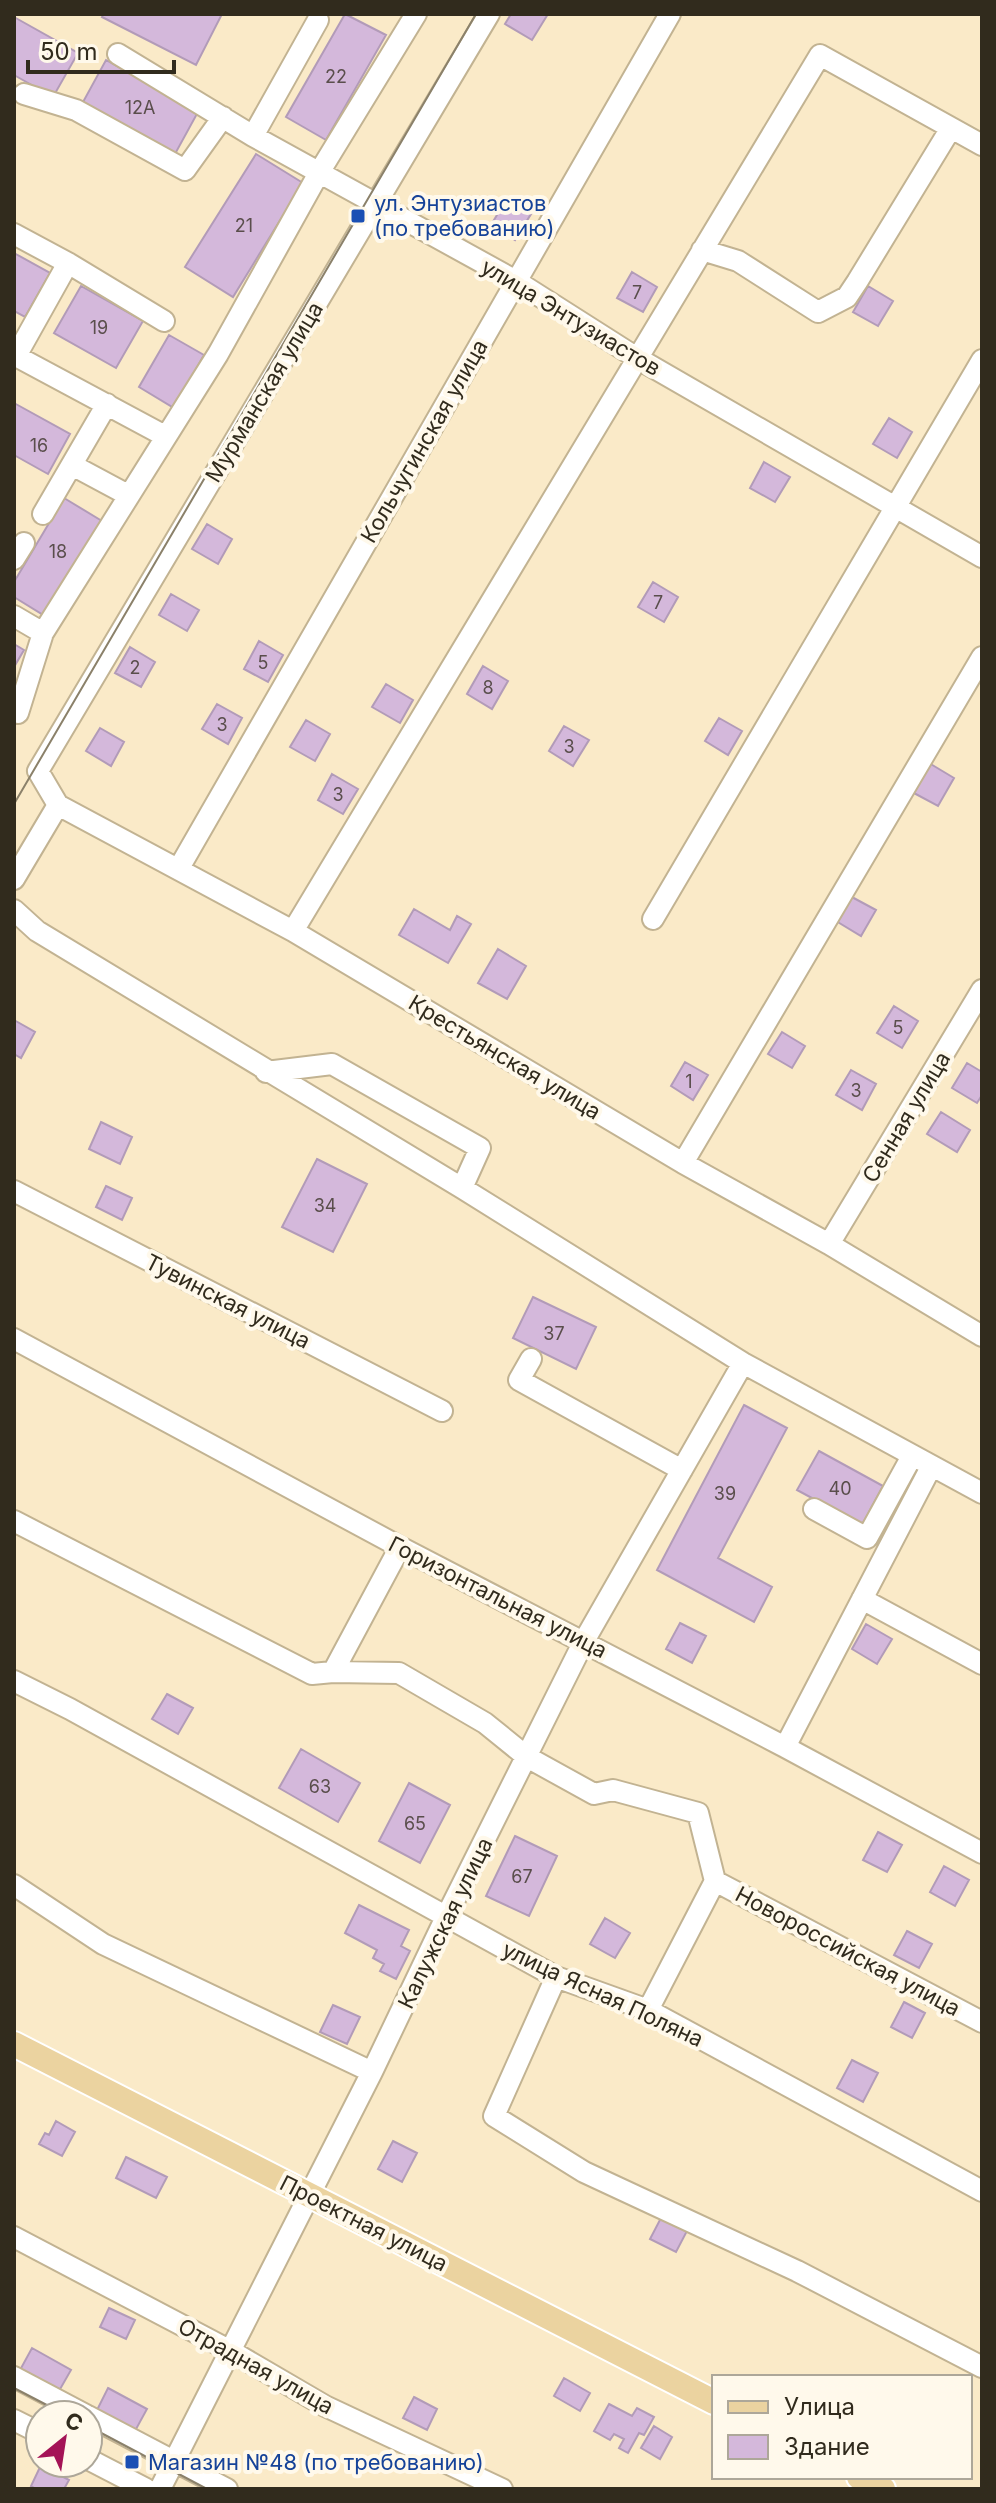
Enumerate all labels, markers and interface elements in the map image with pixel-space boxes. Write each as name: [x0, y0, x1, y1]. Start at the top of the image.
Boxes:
scale bar: [28, 24, 174, 74]
text: 50 m: [40, 37, 98, 66]
house number: 22: [325, 66, 347, 87]
house number: 12А: [125, 97, 155, 118]
place label: ул. Энтузиастов (по требованию): [374, 190, 555, 241]
marker: ул. Энтузиастов (по требованию): [349, 207, 367, 225]
house number: 21: [235, 215, 253, 236]
street label: улица Энтузиастов: [477, 253, 665, 381]
house number: 7: [632, 282, 642, 303]
street label: Мурманская улица: [200, 297, 328, 487]
house number: 19: [90, 317, 108, 338]
street label: Кольчугинская улица: [355, 335, 493, 547]
house number: 16: [30, 435, 48, 456]
house number: 18: [49, 541, 67, 562]
house number: 7: [653, 592, 663, 613]
house number: 5: [258, 652, 268, 673]
house number: 2: [130, 657, 140, 678]
house number: 8: [482, 677, 494, 698]
house number: 3: [216, 714, 228, 735]
house number: 3: [563, 736, 575, 757]
house number: 3: [332, 784, 344, 805]
street label: Крестьянская улица: [404, 989, 606, 1125]
house number: 5: [893, 1017, 903, 1038]
street label: Сенная улица: [857, 1047, 955, 1187]
house number: 1: [685, 1071, 693, 1092]
house number: 3: [850, 1080, 862, 1101]
house number: 34: [314, 1195, 336, 1216]
street label: Тувинская улица: [141, 1248, 315, 1354]
house number: 37: [543, 1323, 565, 1344]
house number: 40: [829, 1478, 851, 1499]
house number: 39: [714, 1483, 736, 1504]
street label: Горизонтальная улица: [384, 1531, 612, 1663]
house number: 63: [309, 1776, 331, 1797]
house number: 65: [404, 1813, 426, 1834]
street label: Калужская улица: [392, 1833, 498, 2013]
house number: 67: [511, 1866, 533, 1887]
street label: Новороссийская улица: [731, 1881, 965, 2021]
street label: улица Ясная Поляна: [498, 1936, 708, 2052]
street label: Проектная улица: [276, 2170, 452, 2276]
street label: Отрадная улица: [174, 2313, 338, 2419]
legend: [712, 2375, 972, 2479]
text: Улица: [784, 2392, 855, 2421]
north arrow: [24, 2399, 104, 2479]
text: С: [60, 2406, 88, 2437]
text: Здание: [784, 2432, 870, 2461]
place label: Магазин №48 (по требованию): [148, 2449, 484, 2475]
marker: Магазин №48 (по требованию): [123, 2453, 141, 2471]

